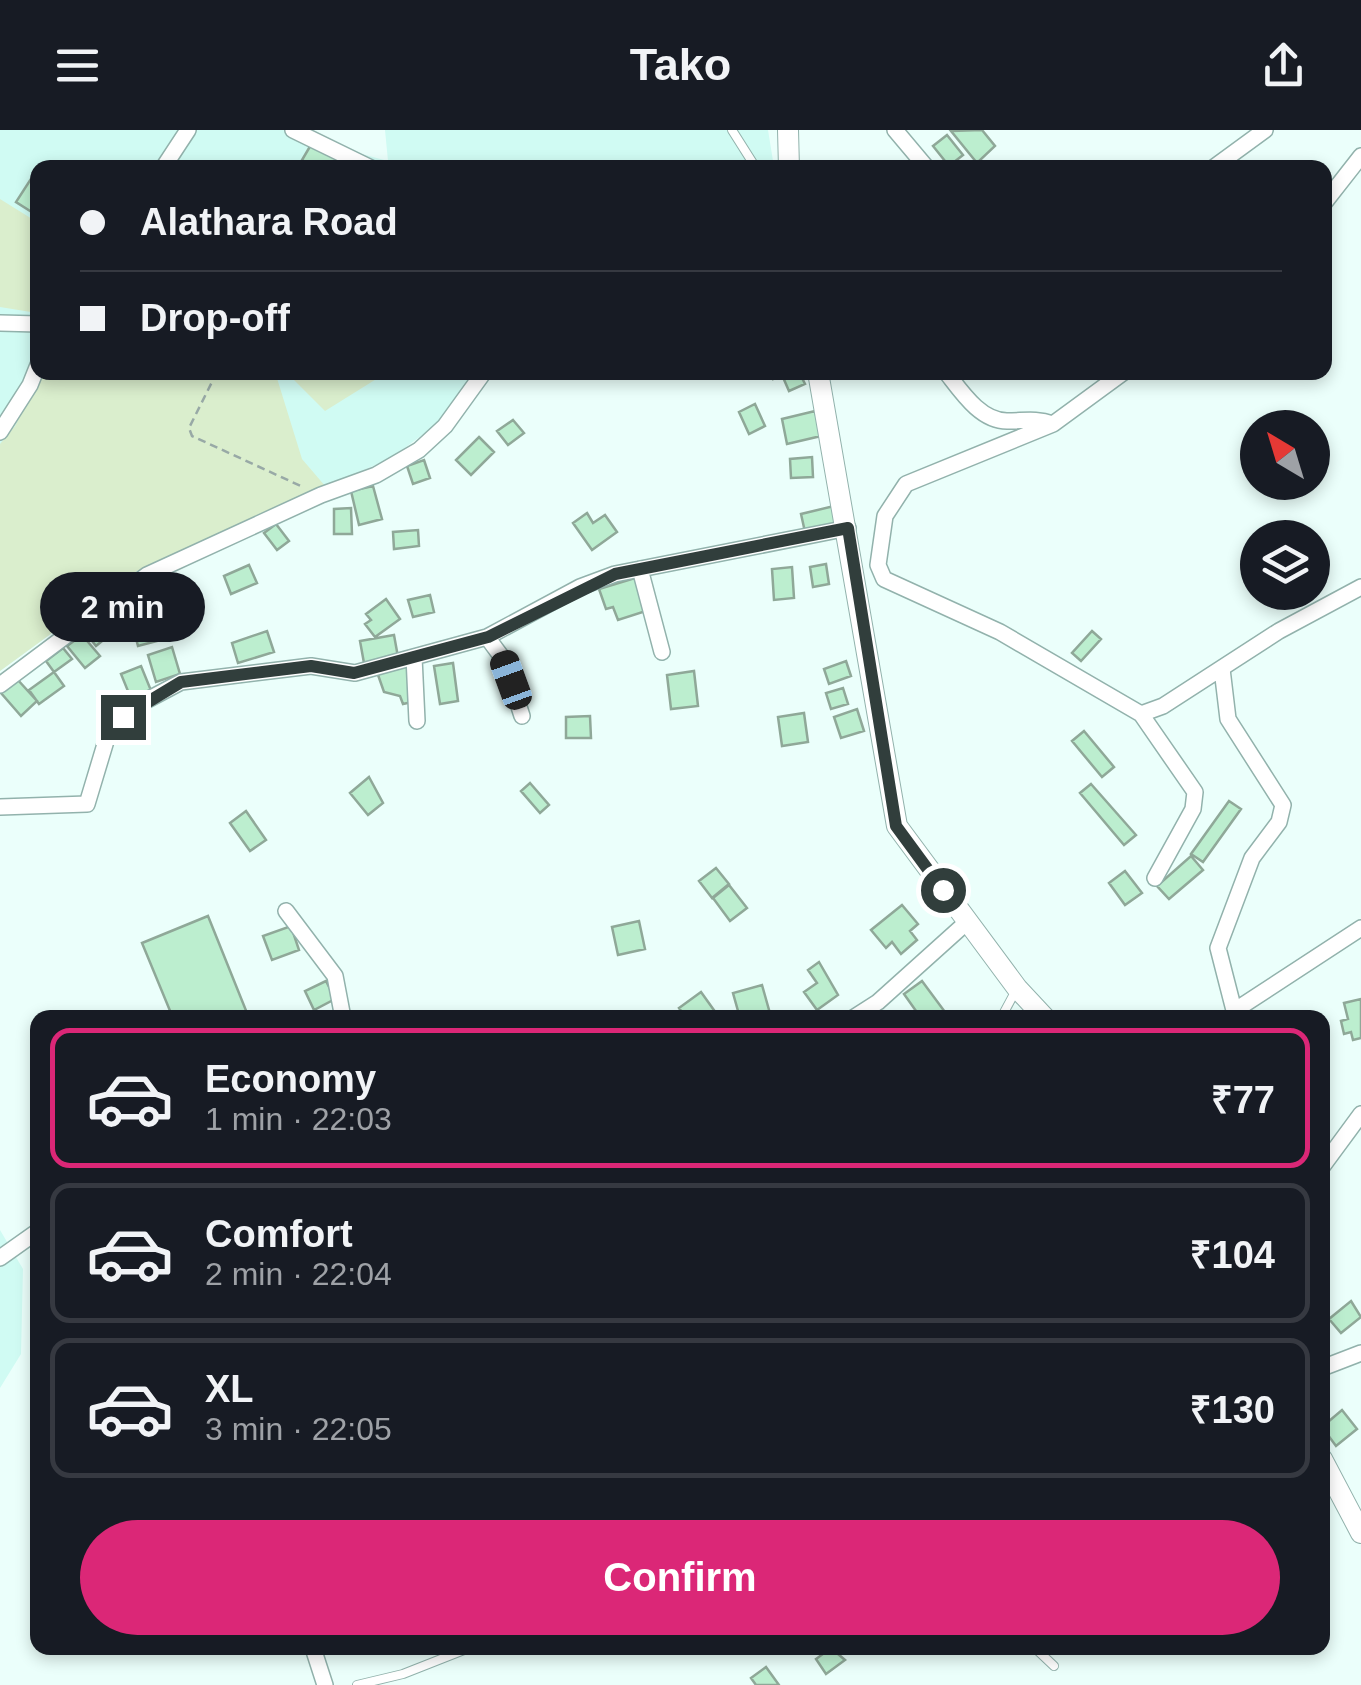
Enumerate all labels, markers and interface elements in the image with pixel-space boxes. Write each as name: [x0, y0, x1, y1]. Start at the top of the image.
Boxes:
icon: menu: [50, 38, 105, 93]
icon: share: [1256, 38, 1311, 93]
text: Tako: [630, 39, 731, 90]
text: Alathara Road: [140, 201, 398, 243]
text: Drop-off: [140, 297, 290, 339]
north arrow: [1240, 410, 1330, 500]
map controls: [1240, 410, 1330, 610]
button: layers: [1240, 520, 1330, 610]
callout: 2 min: [41, 572, 206, 642]
text: 2 min: [81, 589, 164, 625]
car: [487, 647, 535, 713]
route end: [101, 695, 146, 740]
route start: [921, 868, 966, 913]
icon: car: [85, 1053, 175, 1143]
text: Economy: [205, 1058, 376, 1100]
text: ₹77: [1211, 1079, 1275, 1121]
text: 1 min · 22:03: [205, 1101, 392, 1137]
icon: car: [85, 1208, 175, 1298]
text: Comfort: [205, 1213, 353, 1255]
text: ₹104: [1190, 1234, 1275, 1276]
text: 2 min · 22:04: [205, 1256, 392, 1292]
icon: car: [85, 1363, 175, 1453]
text: XL: [205, 1368, 254, 1410]
text: ₹130: [1190, 1389, 1275, 1431]
text: 3 min · 22:05: [205, 1411, 392, 1447]
button: Confirm: [80, 1520, 1280, 1635]

